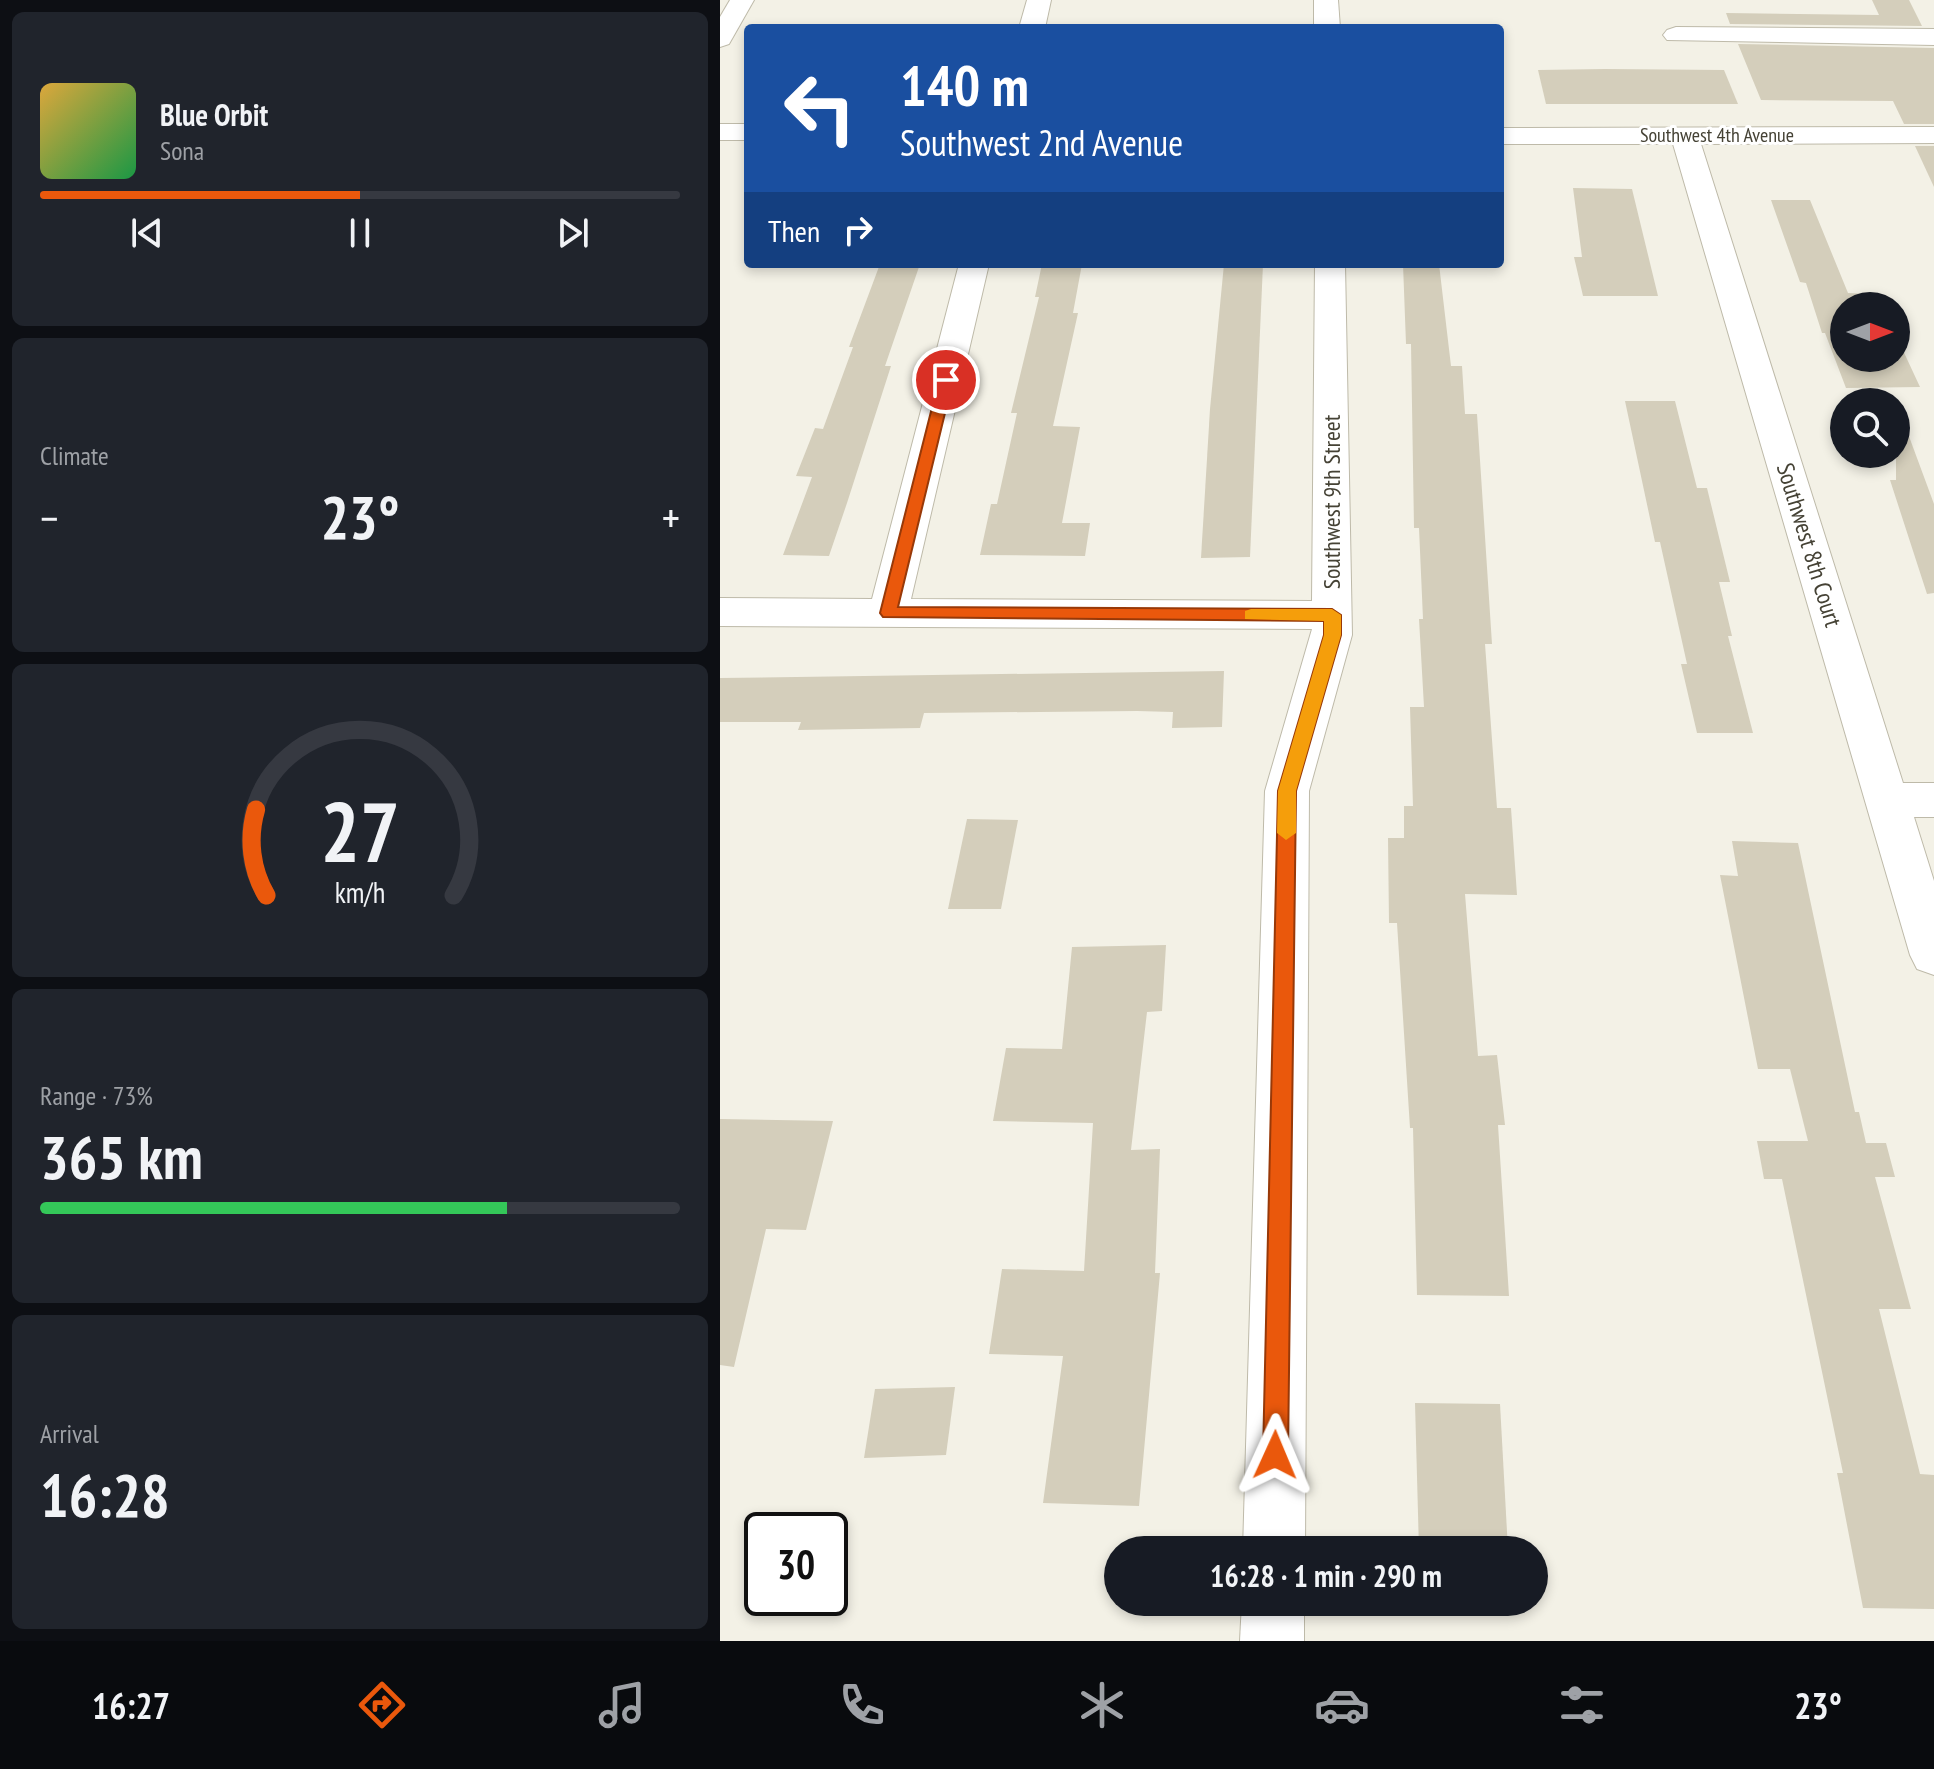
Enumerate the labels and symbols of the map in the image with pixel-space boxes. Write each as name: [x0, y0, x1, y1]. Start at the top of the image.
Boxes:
street label: Southwest 4th Avenue: [1640, 122, 1794, 148]
north arrow: [1830, 292, 1910, 372]
pin: [912, 346, 980, 414]
street label: Southwest 9th Street: [1316, 414, 1347, 589]
street label: Southwest 8th Court: [1770, 459, 1849, 631]
position arrow: [1233, 1413, 1317, 1497]
speed limit sign: 30: [744, 1512, 848, 1616]

